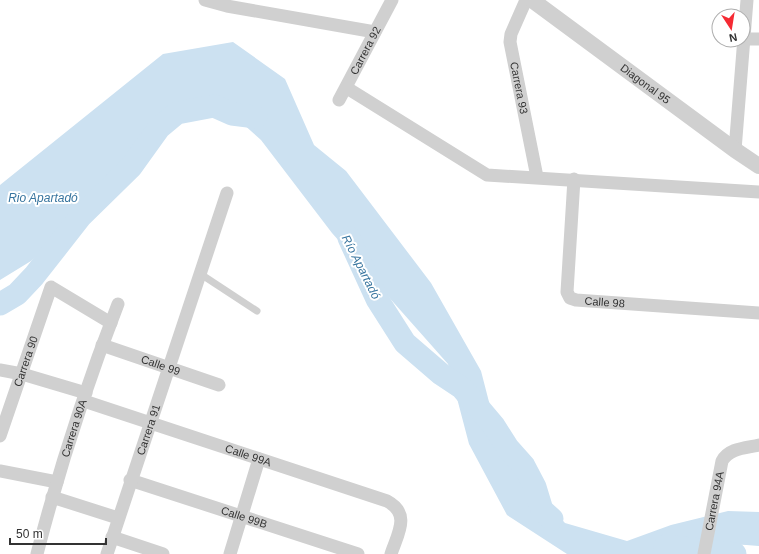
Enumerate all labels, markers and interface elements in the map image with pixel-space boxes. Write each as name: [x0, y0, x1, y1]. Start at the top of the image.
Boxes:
north arrow: [711, 8, 751, 48]
street label: Carrera 92: [348, 24, 383, 77]
text: N: [728, 31, 738, 44]
street label: Carrera 93: [508, 61, 530, 115]
street label: Diagonal 95: [618, 61, 673, 106]
water label: Rio Apartadó: [8, 191, 78, 205]
water label: Río Apartadó: [339, 233, 383, 302]
street label: Calle 98: [584, 295, 625, 309]
street label: Carrera 90: [11, 334, 40, 388]
street label: Calle 99: [140, 353, 182, 377]
street label: Carrera 90A: [59, 397, 89, 459]
street label: Carrera 91: [134, 403, 162, 457]
street label: Calle 99A: [224, 442, 273, 469]
street label: Carrera 94A: [703, 470, 726, 532]
street label: Calle 99B: [220, 504, 269, 530]
scale bar: [10, 520, 106, 546]
text: 50 m: [16, 527, 43, 541]

